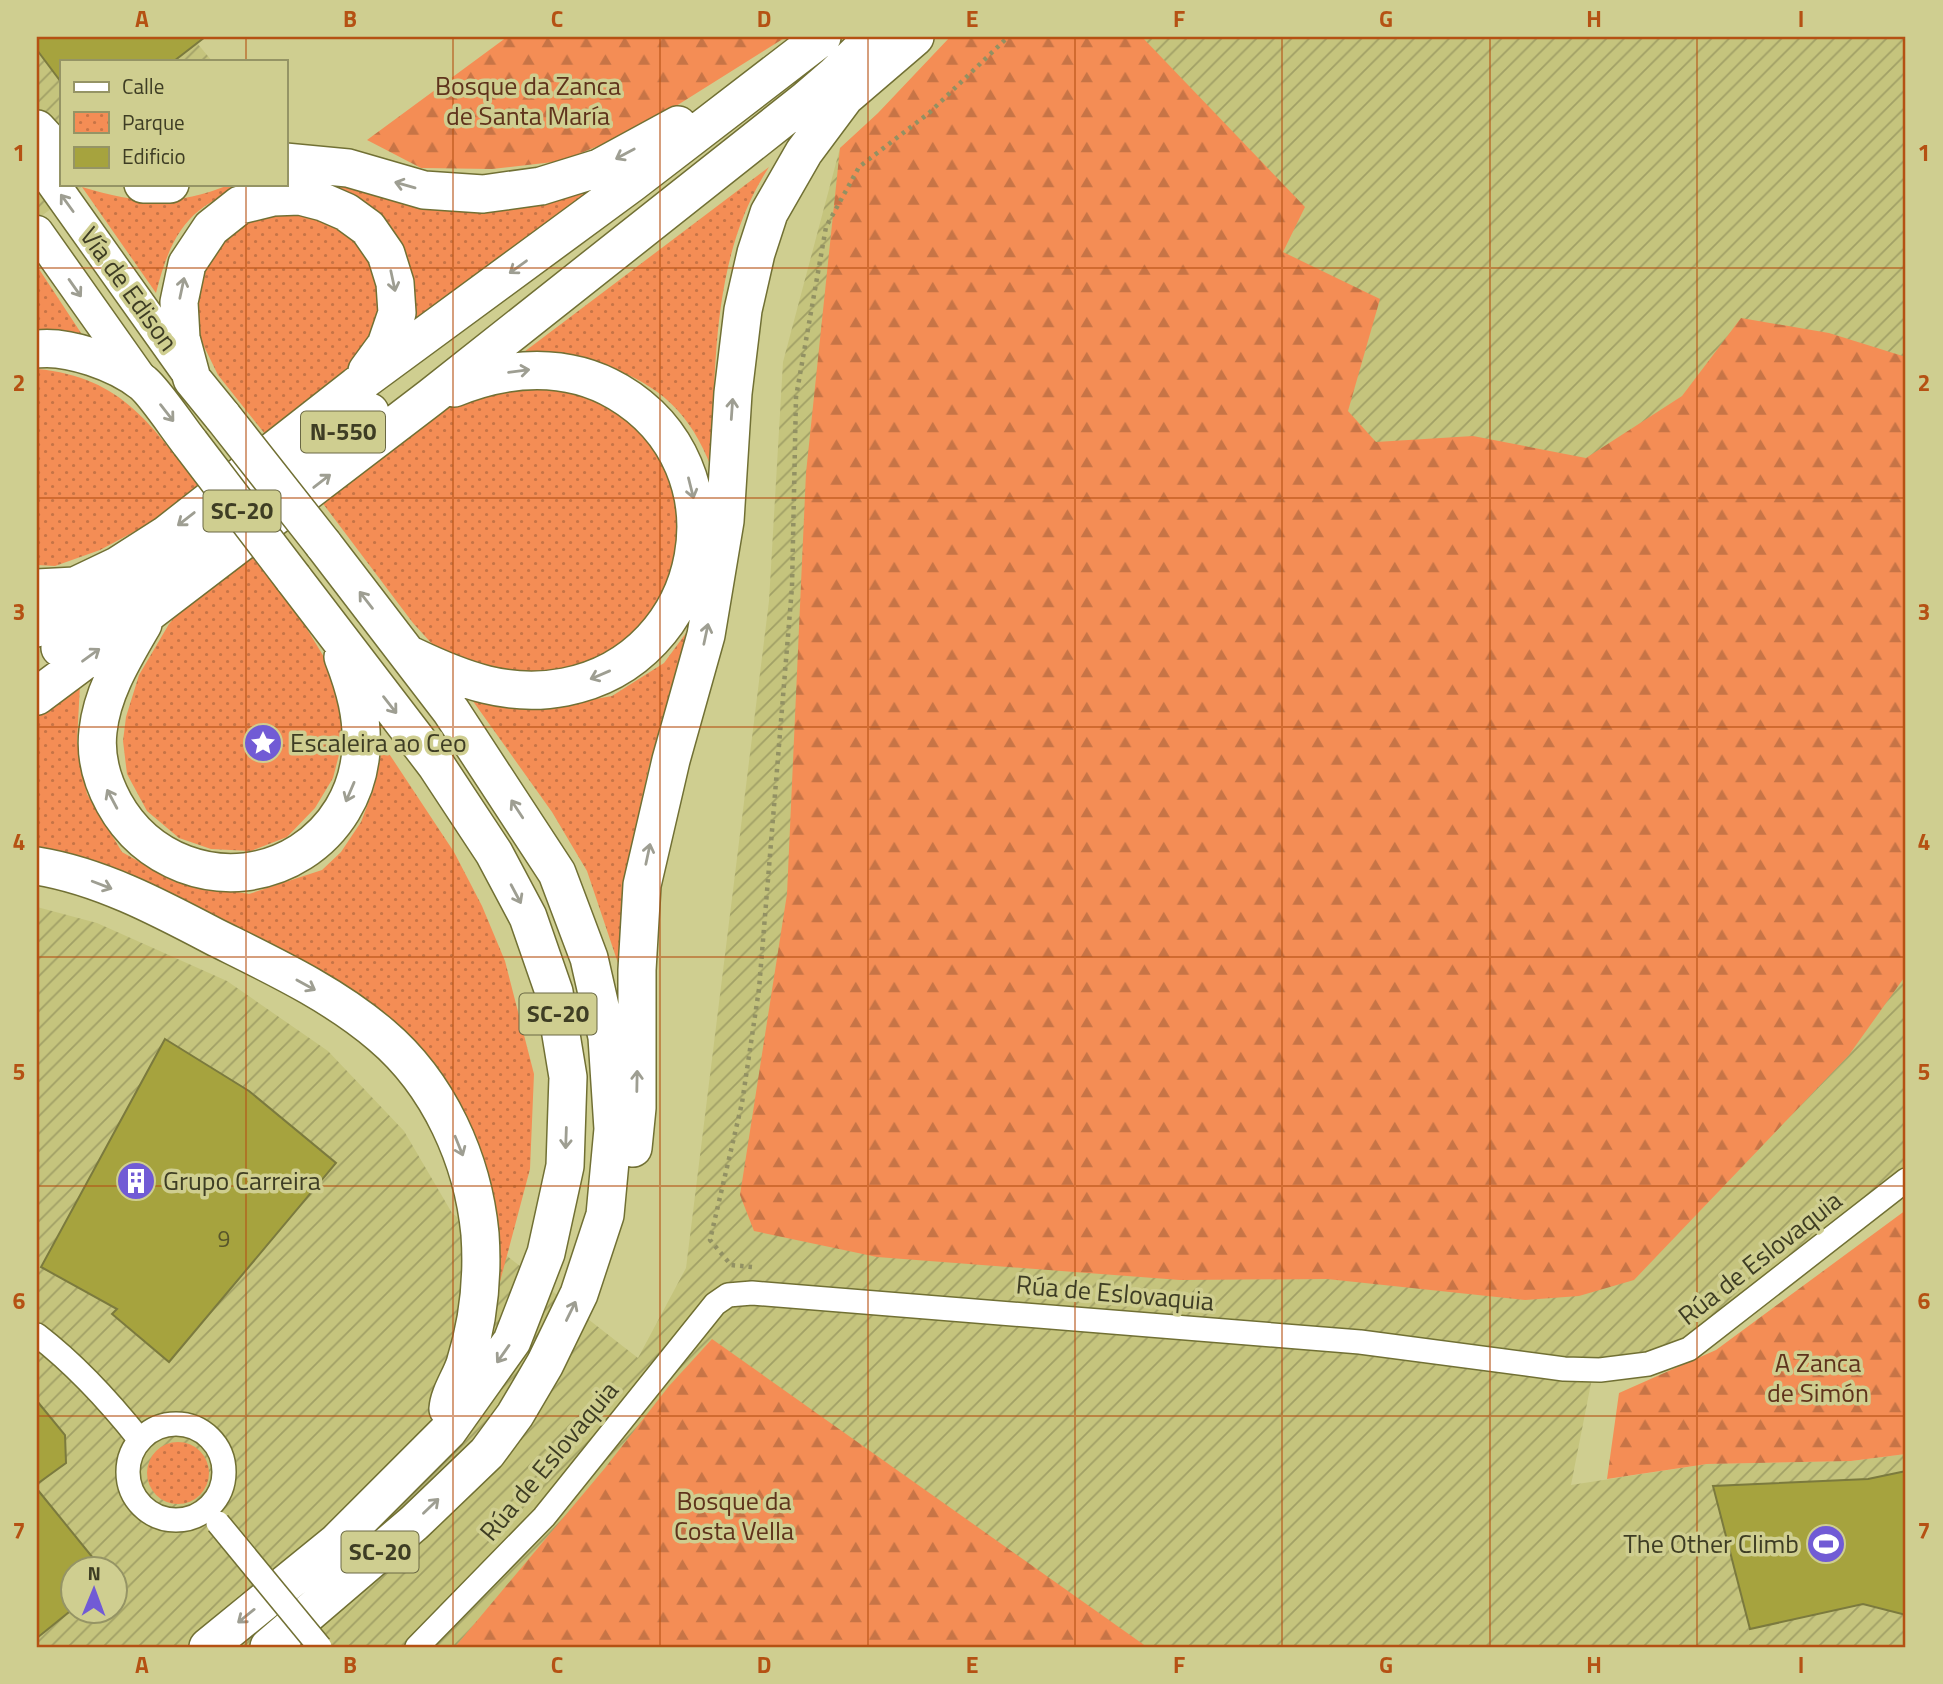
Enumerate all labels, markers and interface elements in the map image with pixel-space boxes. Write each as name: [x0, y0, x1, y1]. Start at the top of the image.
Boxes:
text: A: [135, 1, 149, 36]
text: B: [343, 1, 357, 36]
text: C: [551, 1, 563, 36]
text: D: [757, 1, 771, 36]
text: E: [966, 1, 978, 36]
text: F: [1173, 1, 1185, 36]
text: G: [1379, 1, 1393, 36]
text: H: [1586, 1, 1602, 36]
text: I: [1798, 1, 1804, 36]
legend: [60, 60, 287, 186]
park label: Bosque da Zanca de Santa María: [435, 66, 621, 135]
text: Calle: [122, 70, 164, 102]
text: Parque: [122, 106, 185, 138]
text: 1: [13, 135, 25, 170]
text: 1: [1918, 135, 1930, 170]
text: Edificio: [122, 140, 186, 172]
one-way arrow: [615, 148, 636, 161]
one-way arrow: [395, 177, 417, 190]
one-way arrow: [60, 194, 74, 213]
street label: Vía de Edison: [71, 218, 188, 359]
one-way arrow: [509, 260, 528, 274]
one-way arrow: [387, 269, 401, 292]
one-way arrow: [175, 277, 189, 300]
one-way arrow: [67, 279, 82, 298]
text: 2: [13, 365, 25, 400]
one-way arrow: [507, 365, 530, 378]
text: 2: [1918, 365, 1930, 400]
one-way arrow: [726, 398, 739, 421]
one-way arrow: [159, 404, 174, 422]
road number: N-550: [301, 412, 385, 452]
one-way arrow: [312, 473, 331, 488]
one-way arrow: [685, 476, 698, 499]
road number: SC-20: [204, 490, 280, 532]
one-way arrow: [178, 512, 196, 527]
one-way arrow: [358, 591, 373, 609]
text: 3: [13, 594, 25, 629]
text: 3: [1918, 594, 1930, 629]
one-way arrow: [700, 623, 713, 646]
one-way arrow: [82, 648, 101, 663]
one-way arrow: [590, 669, 611, 682]
one-way arrow: [383, 695, 398, 714]
place icon: Escaleira ao Ceo: [242, 722, 284, 764]
place label: Escaleira ao Ceo: [290, 723, 467, 762]
one-way arrow: [343, 780, 356, 802]
one-way arrow: [105, 790, 119, 810]
one-way arrow: [510, 800, 524, 819]
text: 4: [13, 824, 25, 859]
text: 4: [1918, 824, 1930, 859]
one-way arrow: [642, 843, 656, 866]
one-way arrow: [91, 879, 113, 892]
one-way arrow: [510, 883, 523, 904]
one-way arrow: [296, 978, 316, 992]
road number: SC-20: [520, 994, 596, 1034]
text: 5: [13, 1054, 25, 1089]
text: 5: [1918, 1054, 1930, 1089]
one-way arrow: [630, 1070, 644, 1093]
one-way arrow: [559, 1126, 572, 1149]
one-way arrow: [454, 1135, 467, 1157]
building icon: Grupo Carreira: [115, 1160, 157, 1202]
place label: Grupo Carreira: [163, 1161, 321, 1200]
street label: Rúa de Eslovaquia: [1669, 1181, 1850, 1334]
house number: 9: [218, 1221, 230, 1256]
street label: Rúa de Eslovaquia: [1014, 1264, 1216, 1321]
text: 6: [13, 1283, 26, 1318]
text: 6: [1918, 1283, 1931, 1318]
one-way arrow: [564, 1301, 578, 1322]
park label: A Zanca de Simón: [1767, 1343, 1869, 1412]
one-way arrow: [495, 1344, 510, 1363]
street label: Rúa de Eslovaquia: [470, 1372, 627, 1549]
park label: Bosque da Costa Vella: [674, 1481, 794, 1550]
one-way arrow: [423, 1498, 440, 1515]
text: 7: [13, 1513, 25, 1548]
text: 7: [1918, 1513, 1930, 1548]
sports icon: The Other Climb: [1805, 1523, 1847, 1565]
place label: The Other Climb: [1623, 1524, 1799, 1563]
road number: SC-20: [342, 1532, 418, 1572]
north arrow: [60, 1554, 130, 1624]
text: N: [87, 1558, 101, 1587]
one-way arrow: [238, 1608, 256, 1624]
text: A: [135, 1647, 149, 1682]
text: B: [343, 1647, 357, 1682]
text: C: [551, 1647, 563, 1682]
text: D: [757, 1647, 771, 1682]
text: E: [966, 1647, 978, 1682]
text: F: [1173, 1647, 1185, 1682]
text: G: [1379, 1647, 1393, 1682]
text: H: [1586, 1647, 1602, 1682]
text: I: [1798, 1647, 1804, 1682]

